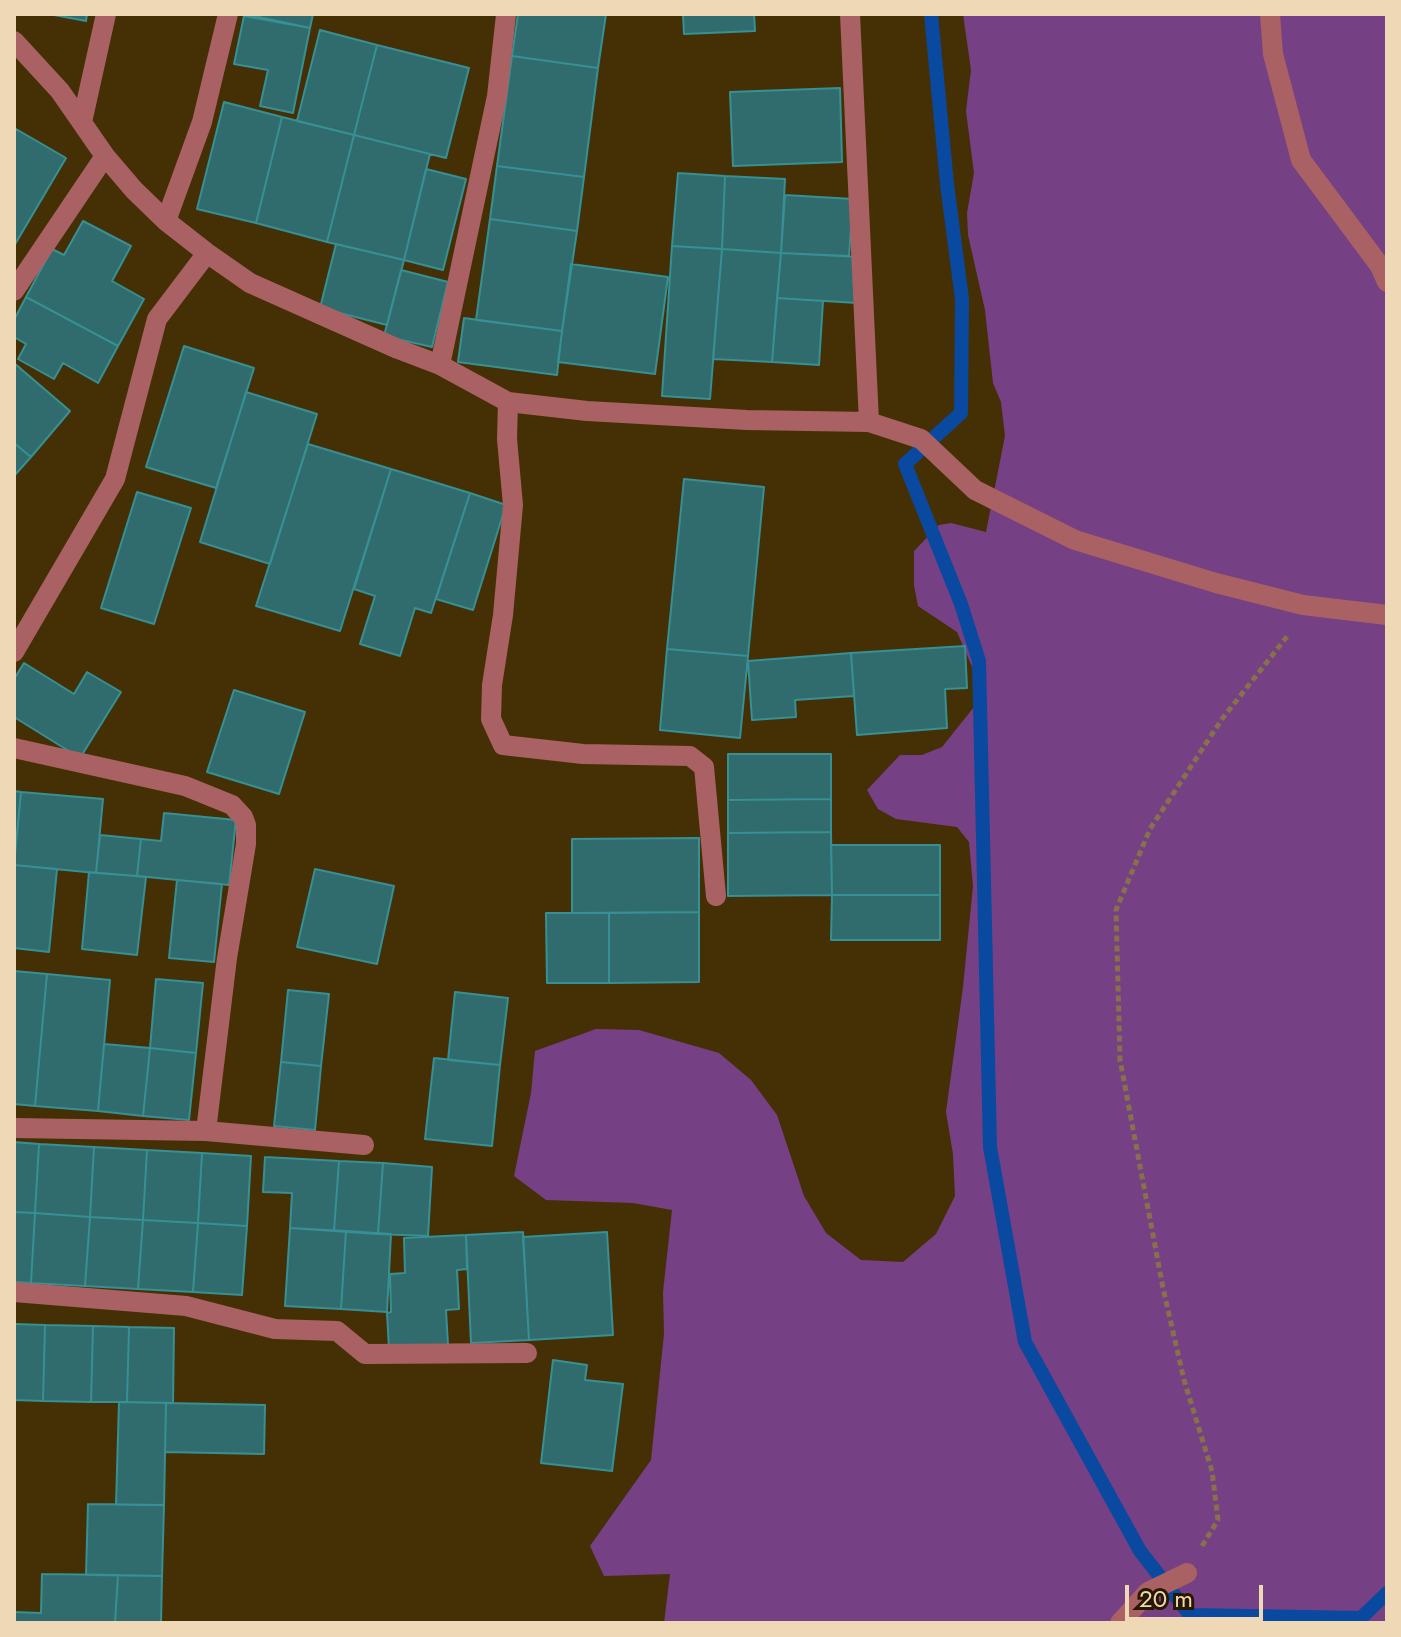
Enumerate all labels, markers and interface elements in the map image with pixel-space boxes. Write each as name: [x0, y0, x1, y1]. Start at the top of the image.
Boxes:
scale bar: [1129, 1569, 1267, 1619]
text: 20 m: [1139, 1581, 1193, 1616]

